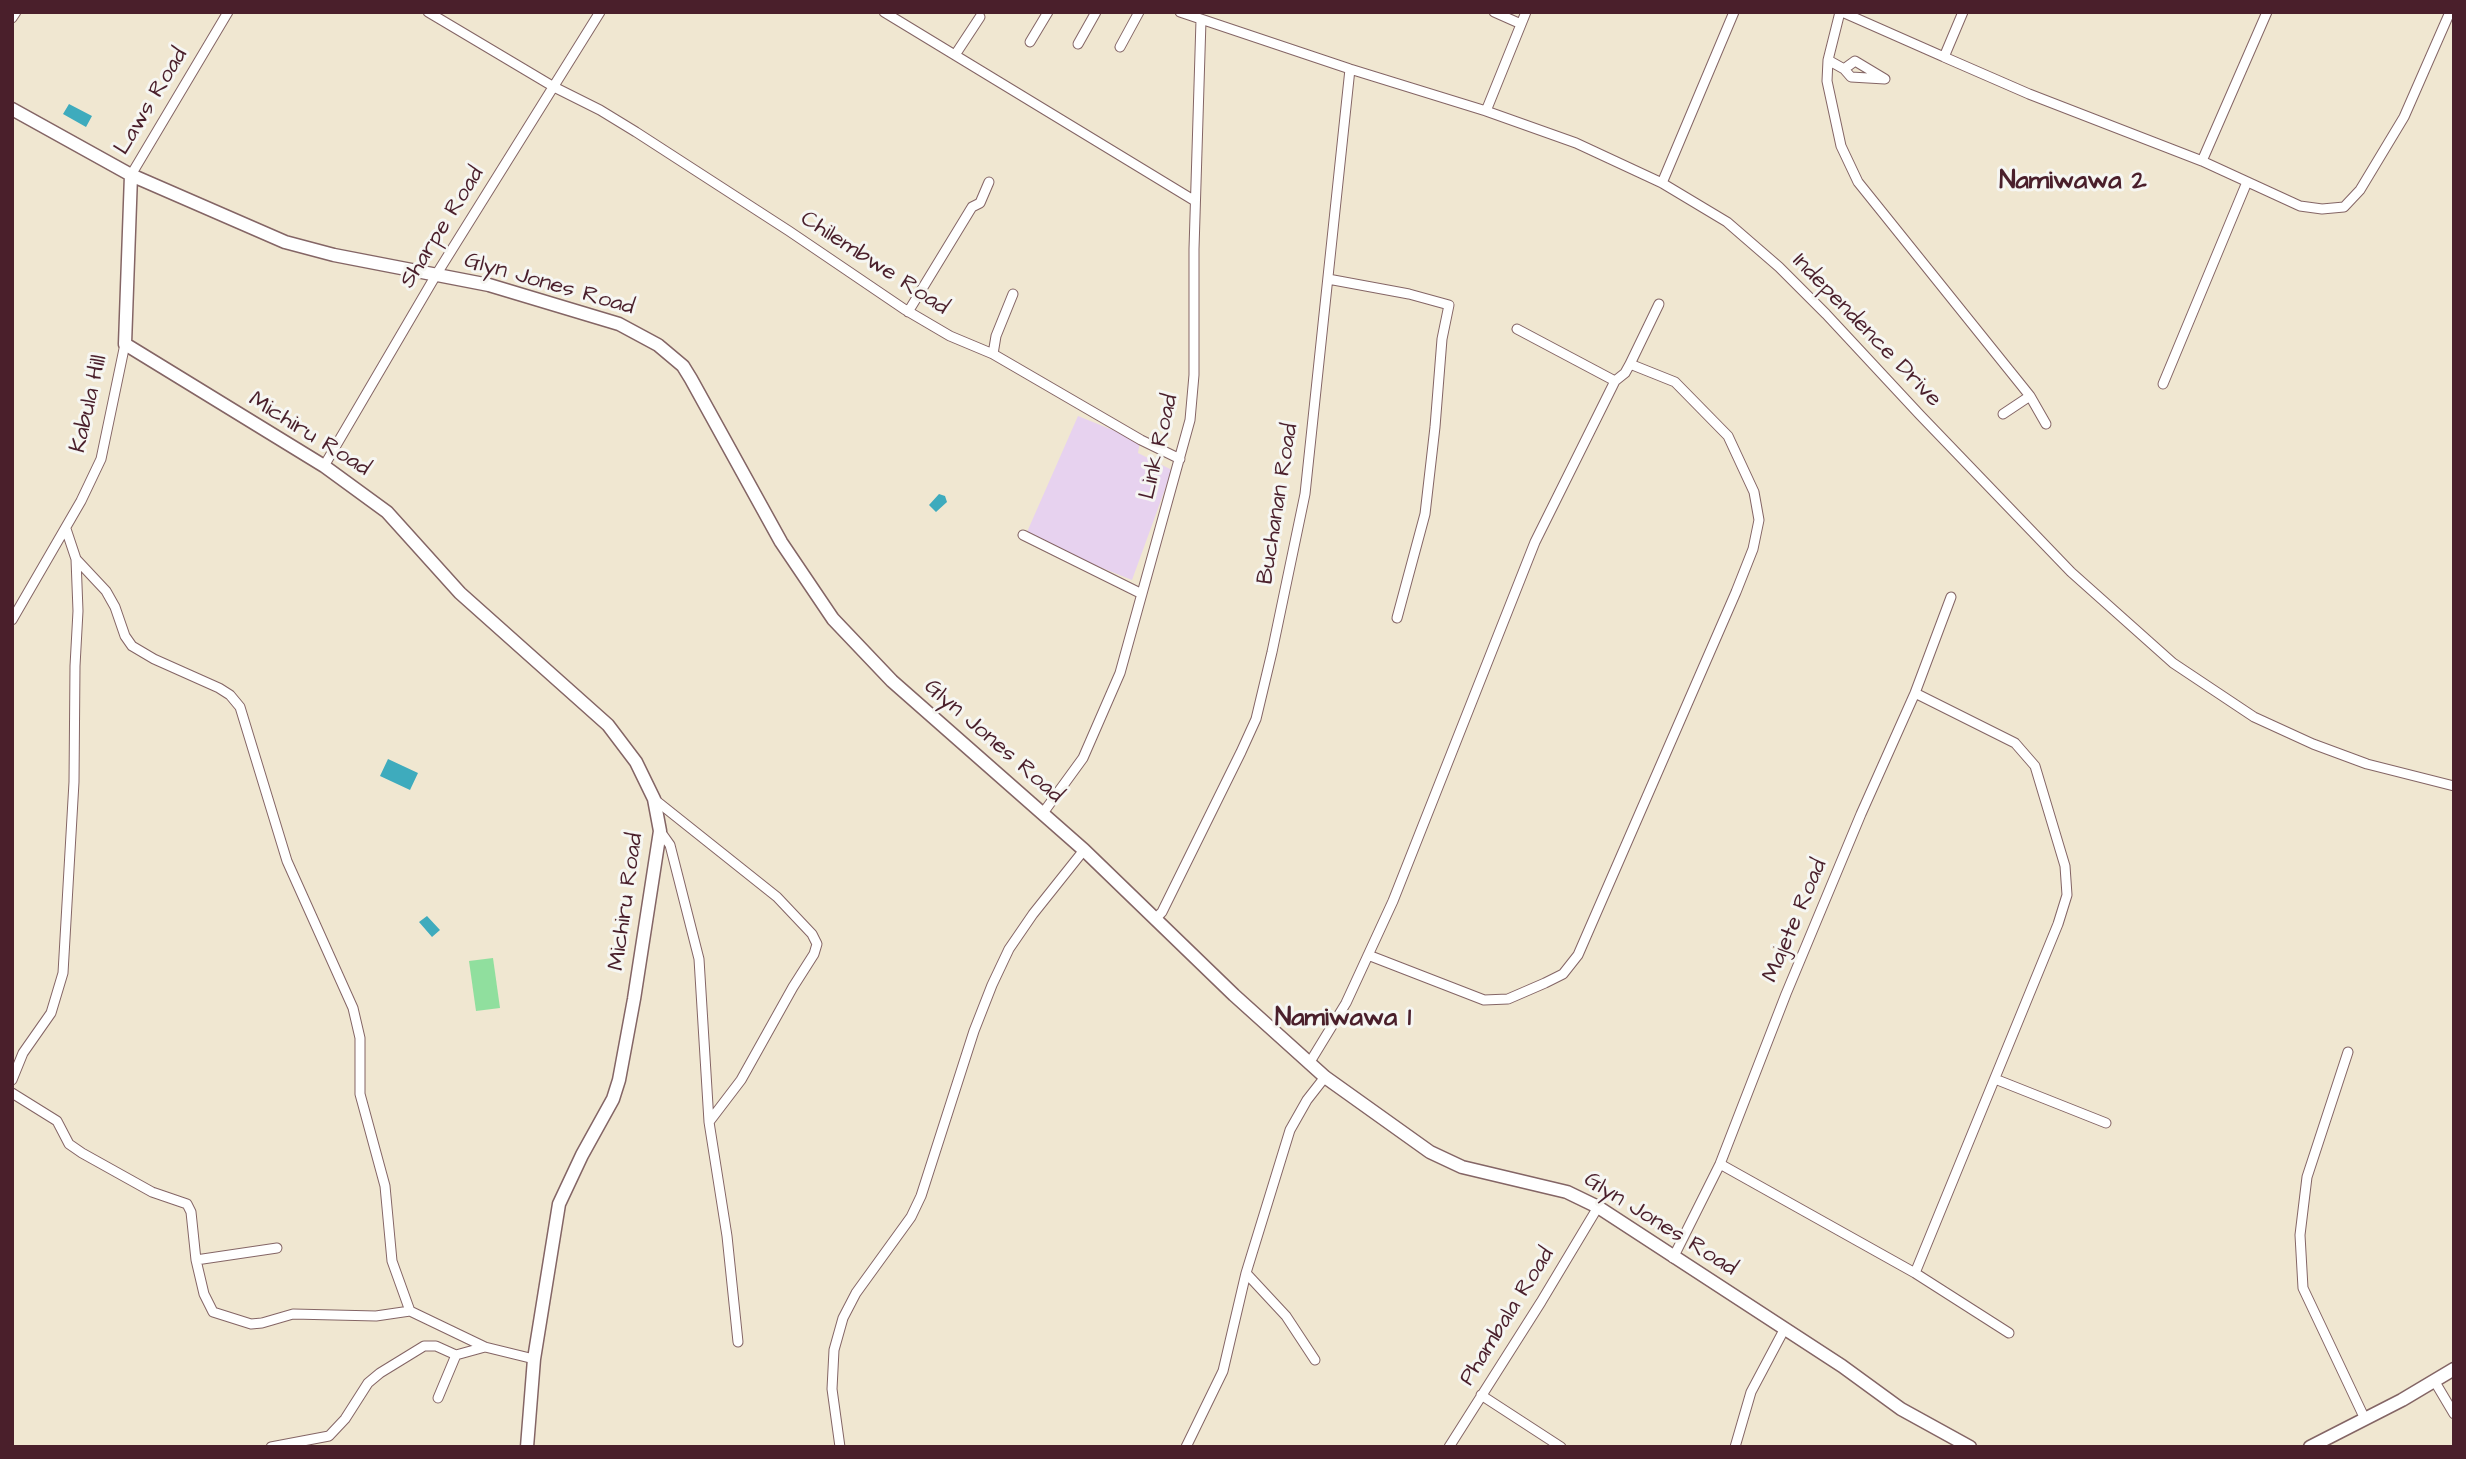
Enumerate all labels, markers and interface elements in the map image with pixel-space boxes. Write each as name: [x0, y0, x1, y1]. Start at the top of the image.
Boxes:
street label: Laws Road: [109, 44, 195, 160]
street label: Sharpe Road: [395, 162, 491, 294]
district label: Namiwawa 2: [1999, 167, 2147, 199]
street label: Chilembwe Road: [795, 206, 953, 322]
street label: Glyn Jones Road: [461, 248, 637, 322]
street label: Independence Drive: [1785, 248, 1947, 414]
street label: Kabula Hill: [65, 352, 115, 456]
street label: Michiru Road: [243, 387, 375, 483]
street label: Link Road: [1135, 392, 1185, 502]
street label: Buchanan Road: [1253, 422, 1305, 586]
street label: Glyn Jones Road: [918, 674, 1068, 810]
street label: Michiru Road: [604, 832, 650, 972]
street label: Majete Road: [1758, 855, 1834, 987]
district label: Namiwawa 1: [1275, 1004, 1411, 1036]
street label: Glyn Jones Road: [1578, 1167, 1742, 1283]
street label: Phambala Road: [1455, 1243, 1561, 1391]

